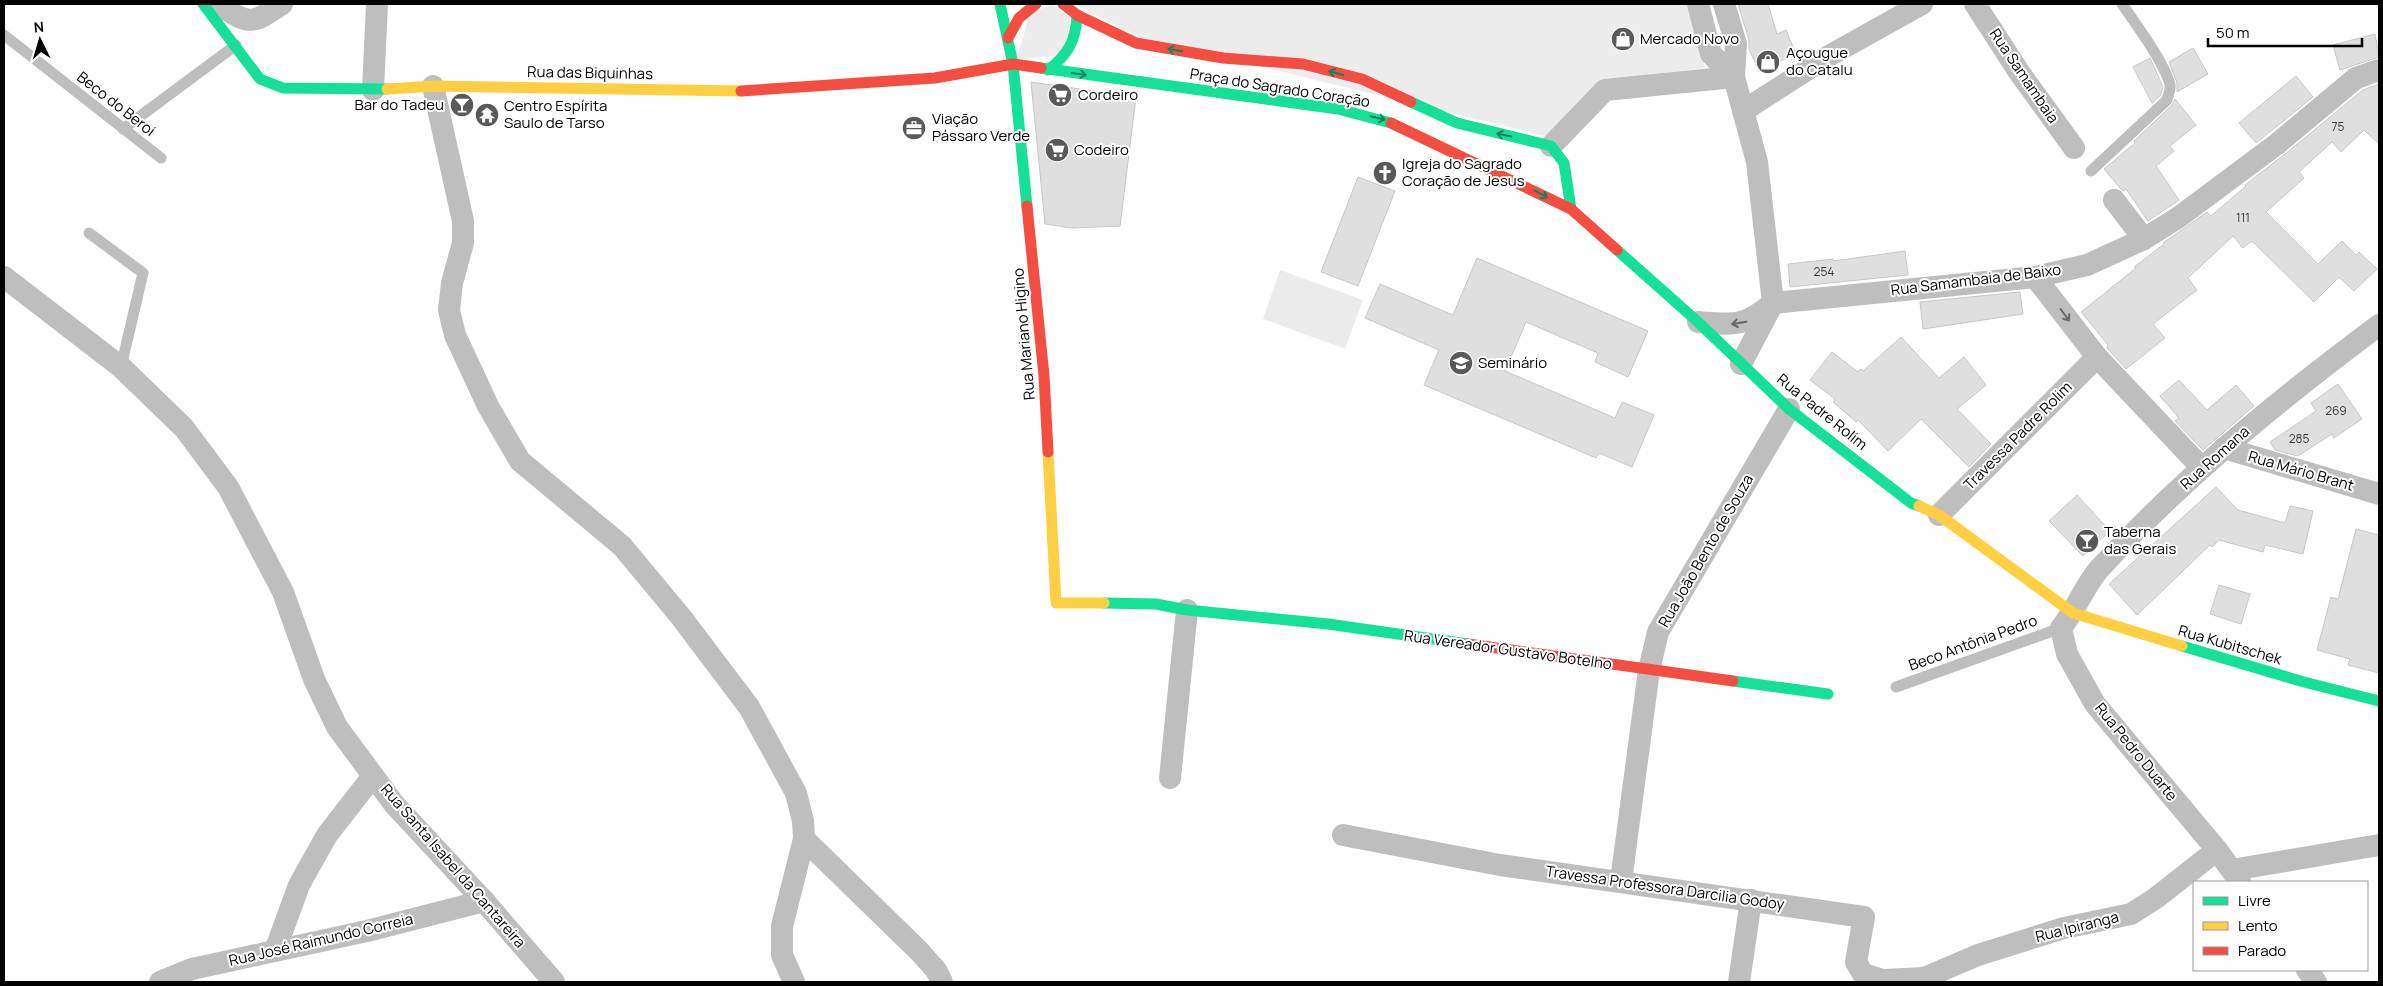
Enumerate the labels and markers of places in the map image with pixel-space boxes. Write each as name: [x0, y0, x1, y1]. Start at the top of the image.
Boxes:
shop icon: Mercado Novo: [1610, 26, 1636, 52]
place label: Mercado Novo: [1640, 28, 1739, 49]
place label: Açougue do Catalu: [1786, 42, 1853, 80]
shop icon: Açougue do Catalu: [1755, 49, 1781, 75]
supermarket icon: Cordeiro: [1047, 82, 1073, 108]
place label: Cordeiro: [1078, 84, 1138, 105]
bar icon: Bar do Tadeu: [449, 92, 475, 118]
place label: Bar do Tadeu: [355, 94, 444, 115]
place label: Centro Espírita Saulo de Tarso: [504, 95, 607, 133]
temple icon: Centro Espírita Saulo de Tarso: [474, 102, 500, 128]
place label: Viação Pássaro Verde: [932, 108, 1030, 146]
office icon: Viação Pássaro Verde: [901, 115, 927, 141]
supermarket icon: Codeiro: [1044, 137, 1070, 163]
place label: Codeiro: [1074, 139, 1129, 160]
place label: Igreja do Sagrado Coração de Jesus: [1402, 153, 1525, 191]
church icon: Igreja do Sagrado Coração de Jesus: [1372, 160, 1398, 186]
school or university icon: Seminário: [1448, 350, 1474, 376]
place label: Seminário: [1478, 352, 1547, 373]
place label: Taberna das Gerais: [2104, 521, 2176, 559]
bar icon: Taberna das Gerais: [2074, 528, 2100, 554]

